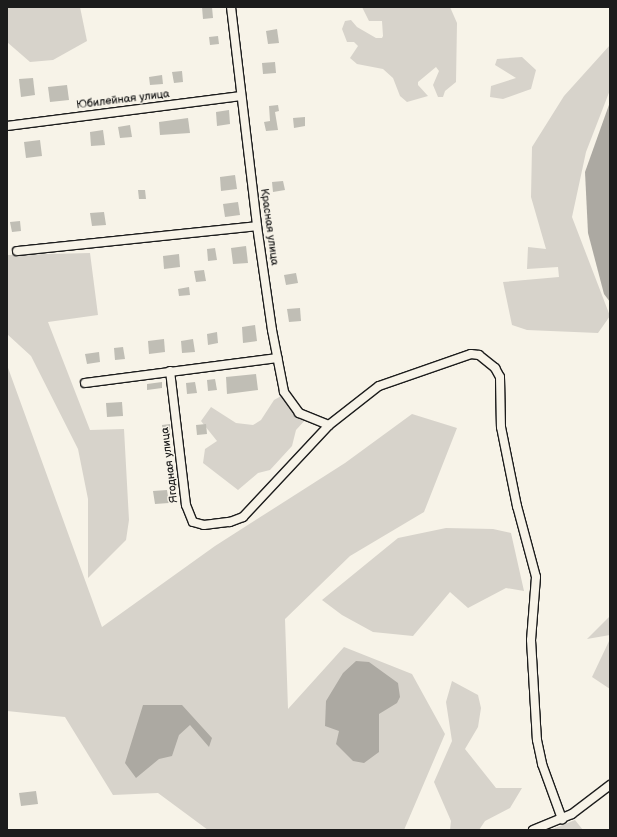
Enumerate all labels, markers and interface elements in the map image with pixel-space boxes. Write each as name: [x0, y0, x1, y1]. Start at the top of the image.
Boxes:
street label: Юбилейная улица: [76, 88, 170, 112]
street label: Красная улица: [257, 188, 281, 266]
street label: Ягодная улица: [159, 426, 181, 504]

